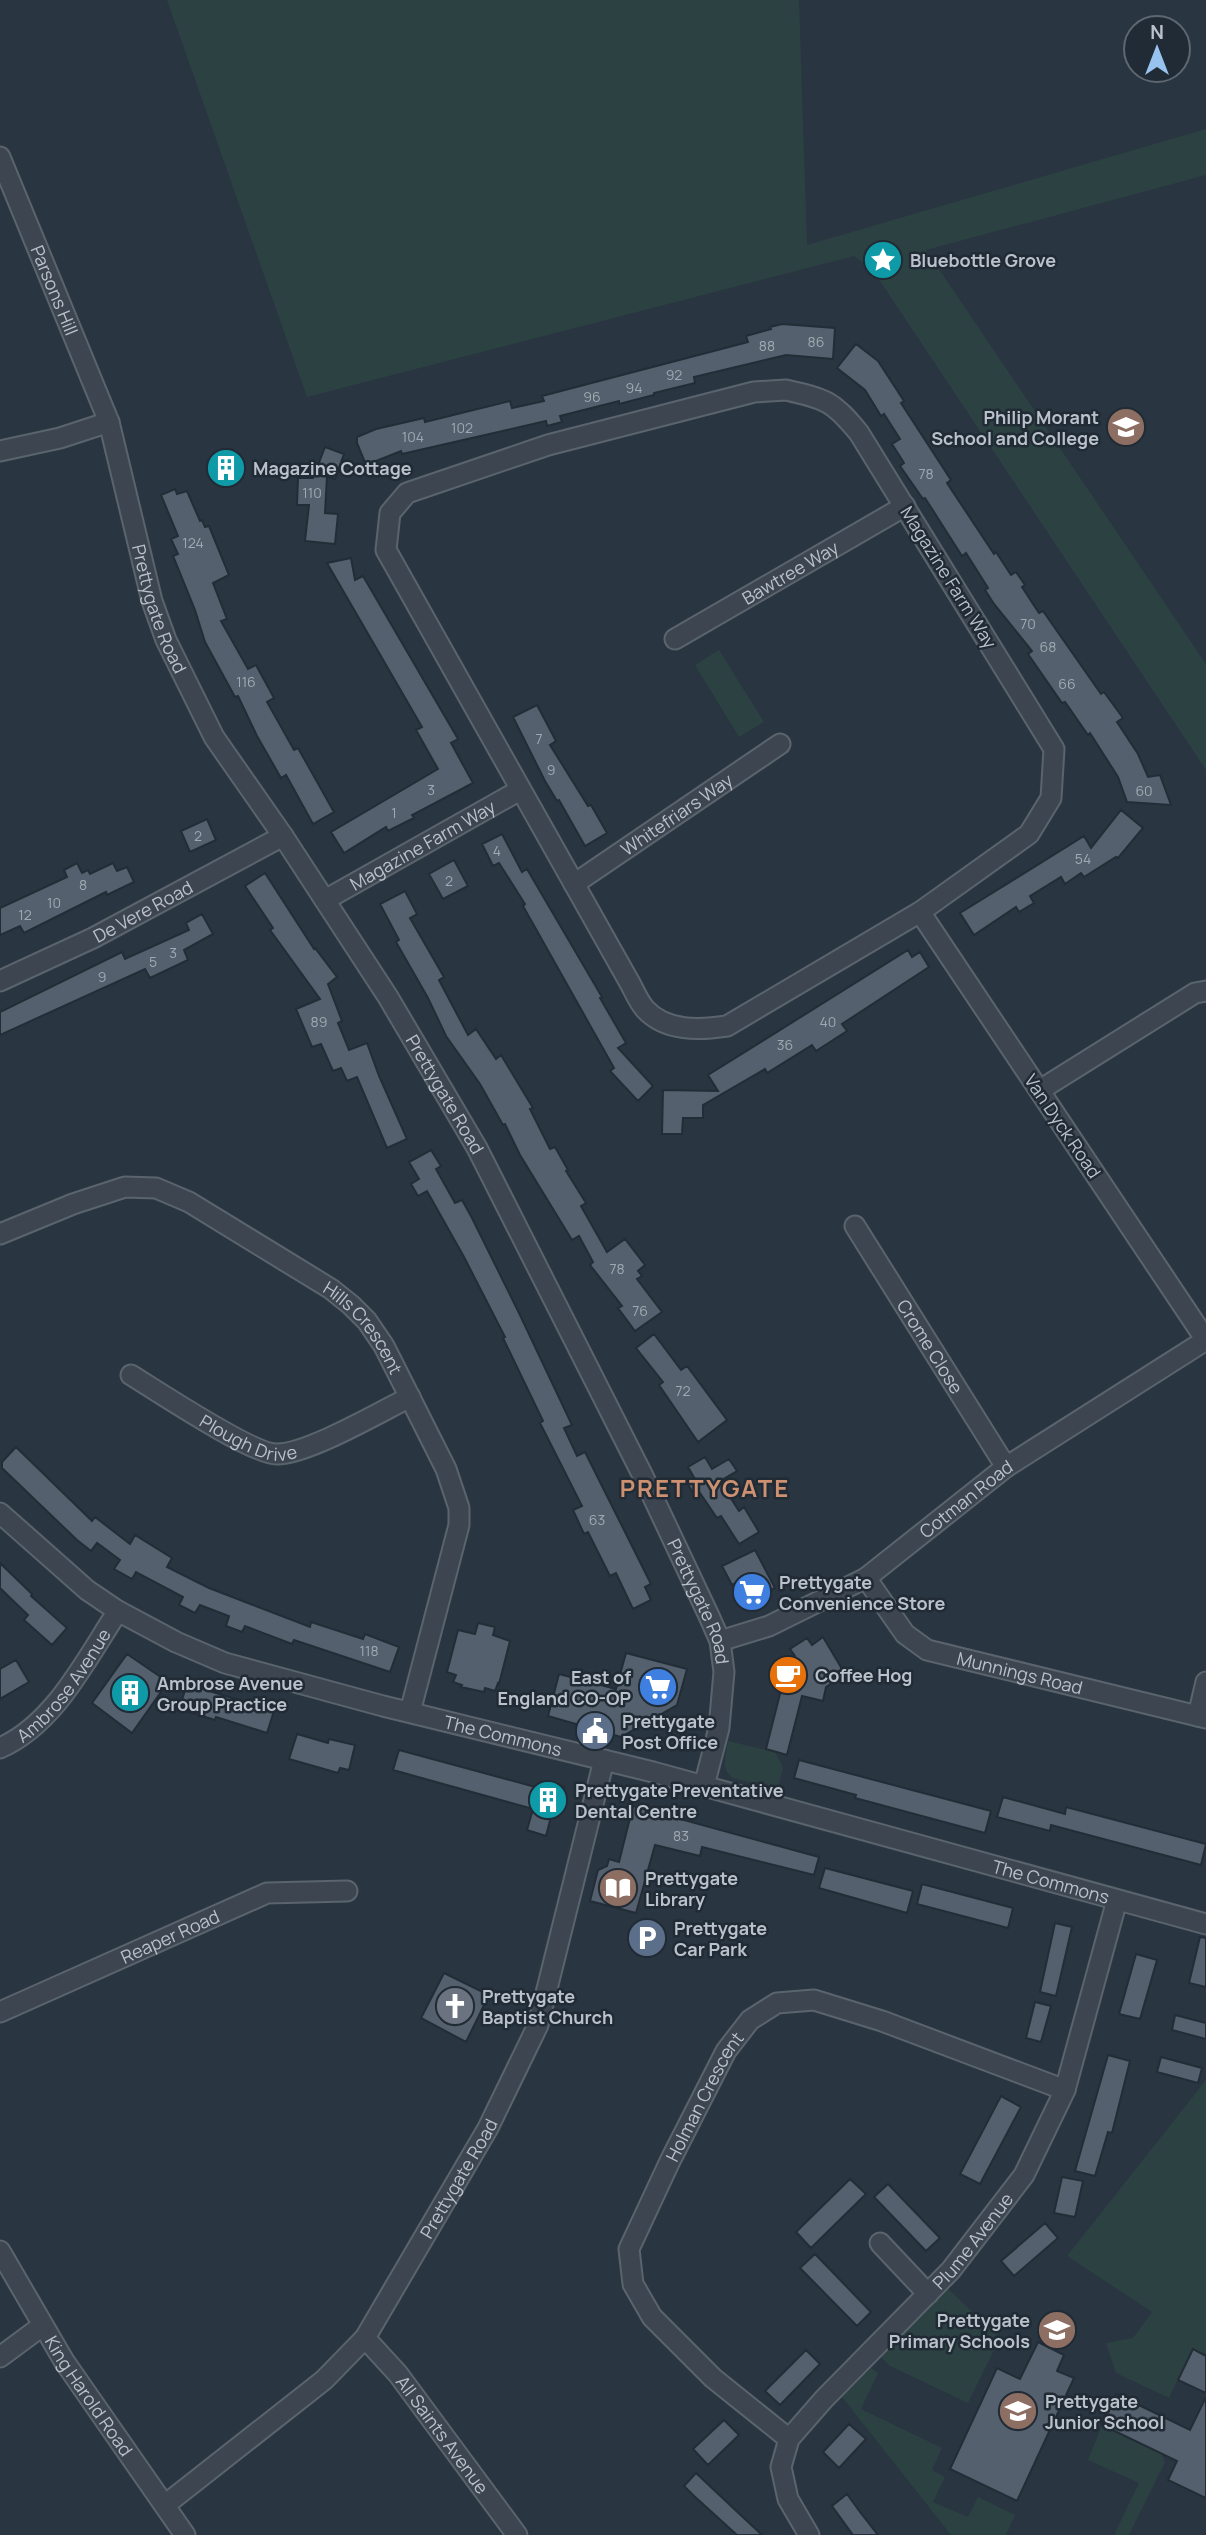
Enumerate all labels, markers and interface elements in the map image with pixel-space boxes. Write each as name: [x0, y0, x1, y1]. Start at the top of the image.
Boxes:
north arrow: [1122, 14, 1192, 84]
text: N: [1150, 19, 1164, 45]
place icon: Bluebottle Grove: [862, 239, 904, 281]
street label: Parsons Hill: [26, 241, 84, 339]
place label: Bluebottle Grove: [910, 248, 1056, 272]
house number: 86: [808, 332, 824, 351]
house number: 88: [759, 336, 775, 355]
house number: 92: [666, 365, 682, 384]
house number: 94: [626, 378, 642, 397]
house number: 96: [583, 387, 601, 406]
place label: Philip Morant School and College: [931, 405, 1099, 450]
school or university icon: Philip Morant School and College: [1105, 406, 1147, 448]
house number: 102: [451, 418, 473, 437]
house number: 104: [402, 427, 424, 446]
building icon: Magazine Cottage: [205, 447, 247, 489]
place label: Magazine Cottage: [253, 456, 412, 480]
house number: 78: [918, 464, 934, 483]
house number: 110: [302, 483, 322, 502]
street label: Magazine Farm Way: [896, 501, 1003, 653]
house number: 124: [182, 533, 204, 552]
street label: Bawtree Way: [738, 535, 843, 610]
street label: Prettygate Road: [127, 542, 192, 677]
house number: 70: [1020, 614, 1036, 633]
house number: 68: [1040, 637, 1056, 656]
house number: 116: [236, 672, 256, 691]
house number: 66: [1058, 674, 1076, 693]
house number: 7: [535, 729, 543, 748]
house number: 9: [547, 760, 555, 779]
street label: Whitefriars Way: [616, 767, 738, 861]
house number: 3: [427, 780, 435, 799]
house number: 60: [1135, 781, 1153, 800]
street label: Magazine Farm Way: [345, 794, 500, 896]
house number: 1: [391, 803, 397, 822]
house number: 2: [194, 826, 202, 845]
house number: 4: [493, 841, 501, 860]
house number: 54: [1075, 849, 1091, 868]
house number: 2: [445, 871, 453, 890]
house number: 8: [79, 875, 87, 894]
street label: De Vere Road: [89, 875, 197, 948]
house number: 10: [47, 893, 61, 912]
house number: 12: [18, 905, 32, 924]
house number: 3: [169, 943, 177, 962]
house number: 5: [149, 952, 157, 971]
house number: 9: [98, 967, 106, 986]
house number: 89: [311, 1012, 327, 1031]
house number: 40: [820, 1012, 836, 1031]
street label: Prettygate Road: [401, 1030, 490, 1158]
house number: 36: [777, 1035, 793, 1054]
street label: Van Dyck Road: [1019, 1069, 1107, 1183]
house number: 78: [609, 1259, 625, 1278]
street label: Hills Crescent: [319, 1275, 408, 1378]
street label: Crome Close: [892, 1295, 969, 1398]
house number: 76: [632, 1301, 648, 1320]
house number: 72: [675, 1381, 691, 1400]
street label: Plough Drive: [196, 1409, 299, 1466]
street label: Cotman Road: [914, 1454, 1017, 1543]
district label: PRETTYGATE: [620, 1471, 790, 1504]
house number: 63: [589, 1510, 605, 1529]
street label: Prettygate Road: [662, 1535, 735, 1666]
place label: Prettygate Convenience Store: [779, 1570, 946, 1615]
supermarket icon: Prettygate Convenience Store: [731, 1571, 773, 1613]
street label: Ambrose Avenue: [12, 1624, 116, 1748]
house number: 118: [359, 1641, 379, 1660]
street label: Munnings Road: [955, 1646, 1085, 1700]
cafe icon: Coffee Hog: [767, 1654, 809, 1696]
place label: Coffee Hog: [815, 1663, 912, 1687]
place label: East of England CO-OP: [498, 1665, 631, 1710]
supermarket icon: East of England CO-OP: [637, 1666, 679, 1708]
place label: Ambrose Avenue Group Practice: [157, 1671, 303, 1716]
building icon: Ambrose Avenue Group Practice: [109, 1672, 151, 1714]
street label: The Commons: [442, 1709, 564, 1761]
place label: Prettygate Post Office: [622, 1709, 718, 1754]
public building icon: Prettygate Post Office: [574, 1710, 616, 1752]
place label: Prettygate Preventative Dental Centre: [575, 1778, 784, 1823]
building icon: Prettygate Preventative Dental Centre: [527, 1779, 569, 1821]
house number: 83: [673, 1826, 689, 1845]
street label: The Commons: [990, 1854, 1112, 1909]
place label: Prettygate Library: [645, 1866, 738, 1911]
library icon: Prettygate Library: [597, 1867, 639, 1909]
street label: Reaper Road: [117, 1904, 223, 1969]
place label: Prettygate Car Park: [674, 1916, 767, 1961]
parking icon: Prettygate Car Park: [626, 1917, 668, 1959]
place label: Prettygate Baptist Church: [482, 1984, 613, 2029]
church icon: Prettygate Baptist Church: [434, 1985, 476, 2027]
street label: Holman Crescent: [660, 2027, 749, 2166]
street label: Prettygate Road: [414, 2115, 503, 2242]
street label: Plume Avenue: [927, 2188, 1018, 2294]
place label: Prettygate Primary Schools: [889, 2308, 1030, 2353]
school or university icon: Prettygate Primary Schools: [1036, 2309, 1078, 2351]
street label: King Harold Road: [40, 2331, 138, 2461]
street label: All Saints Avenue: [391, 2370, 494, 2498]
place label: Prettygate Junior School: [1045, 2389, 1164, 2434]
school or university icon: Prettygate Junior School: [997, 2390, 1039, 2432]

